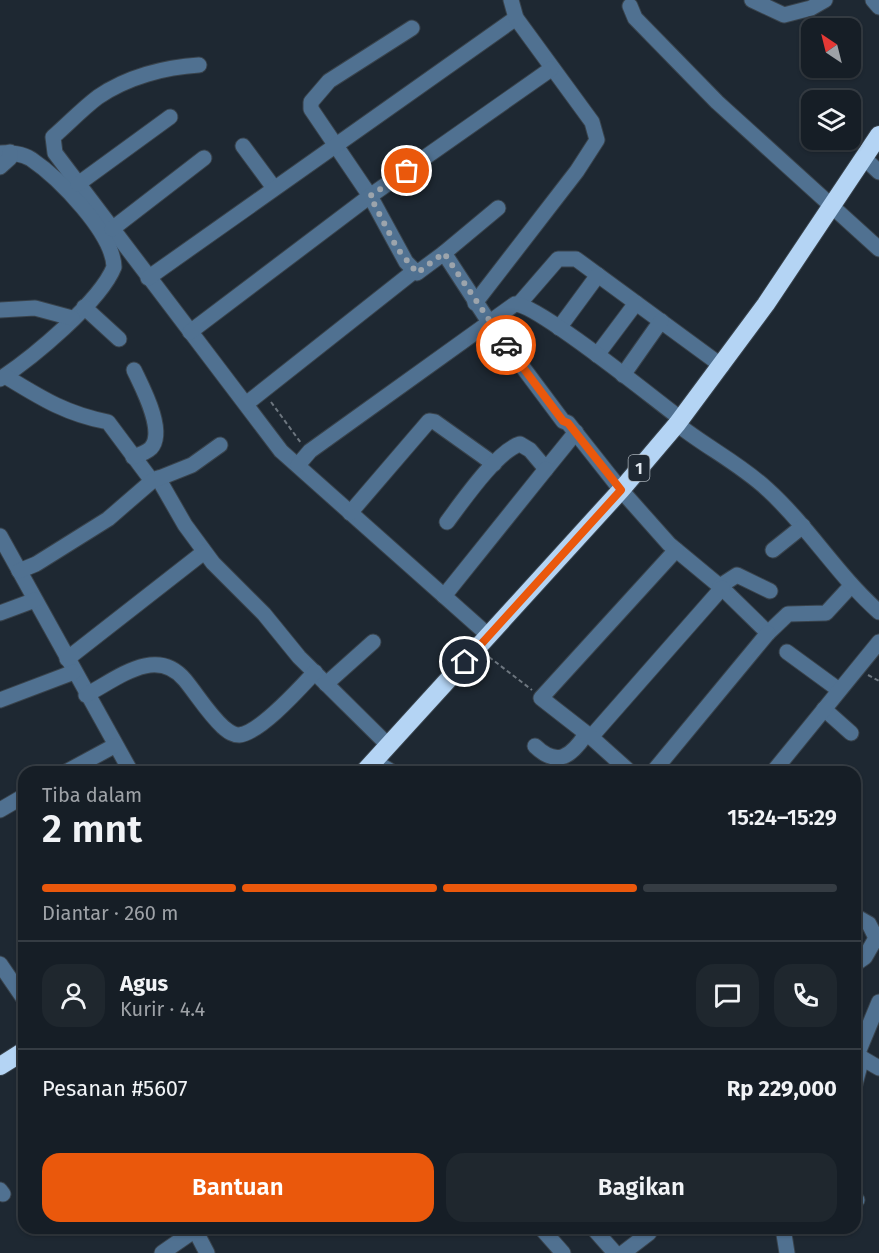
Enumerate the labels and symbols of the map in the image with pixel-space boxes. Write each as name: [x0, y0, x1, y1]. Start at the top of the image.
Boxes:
north arrow: [801, 18, 861, 78]
pin: [381, 145, 432, 196]
courier: [476, 315, 536, 375]
road number: 1: [628, 455, 650, 481]
pin: [439, 636, 490, 687]

